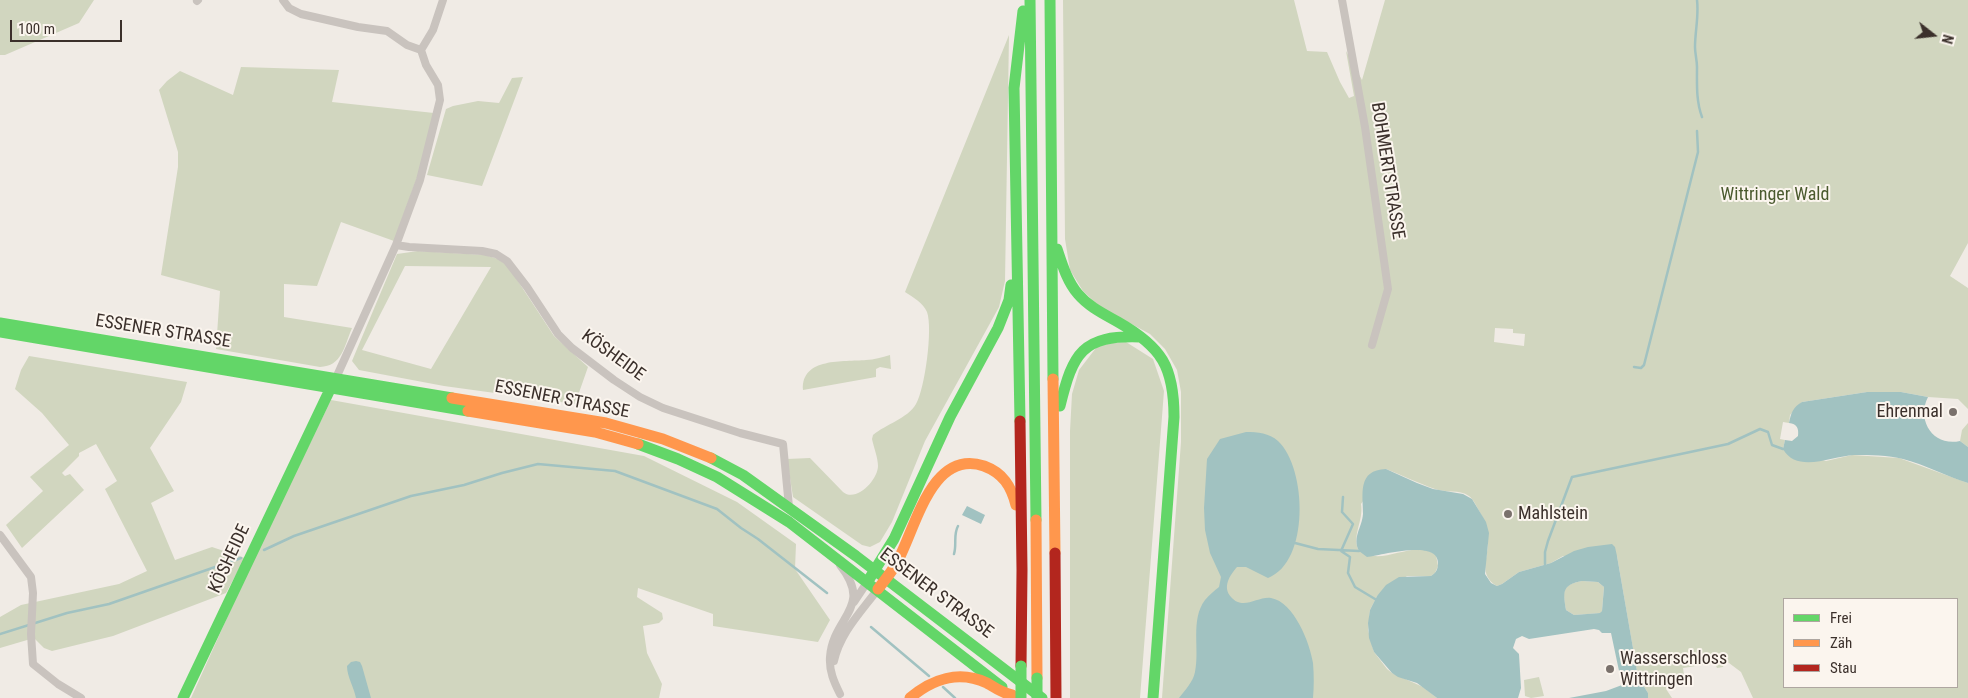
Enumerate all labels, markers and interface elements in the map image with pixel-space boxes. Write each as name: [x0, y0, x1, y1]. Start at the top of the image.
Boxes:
scale bar: [12, 10, 125, 42]
north arrow: [1908, 10, 1958, 60]
text: 100 m: [18, 20, 55, 38]
text: N: [1939, 33, 1956, 45]
street label: BOHMERTSTRASSE: [1365, 101, 1409, 241]
park label: Wittringer Wald: [1721, 184, 1829, 206]
street label: ESSENER STRASSE: [94, 311, 232, 353]
street label: KÖSHEIDE: [577, 326, 649, 386]
street label: ESSENER STRASSE: [493, 376, 631, 424]
place label: Ehrenmal: [1877, 401, 1943, 423]
marker: Ehrenmal: [1947, 406, 1959, 418]
place label: Mahlstein: [1518, 503, 1588, 525]
marker: Mahlstein: [1502, 508, 1514, 520]
street label: KÖSHEIDE: [205, 521, 255, 597]
street label: ESSENER STRASSE: [875, 544, 997, 644]
legend: [1783, 598, 1958, 688]
text: Frei: [1830, 609, 1852, 627]
text: Zäh: [1830, 634, 1852, 652]
place label: Wasserschloss Wittringen: [1620, 648, 1727, 691]
text: Stau: [1830, 659, 1857, 677]
marker: Wasserschloss Wittringen: [1604, 663, 1616, 675]

